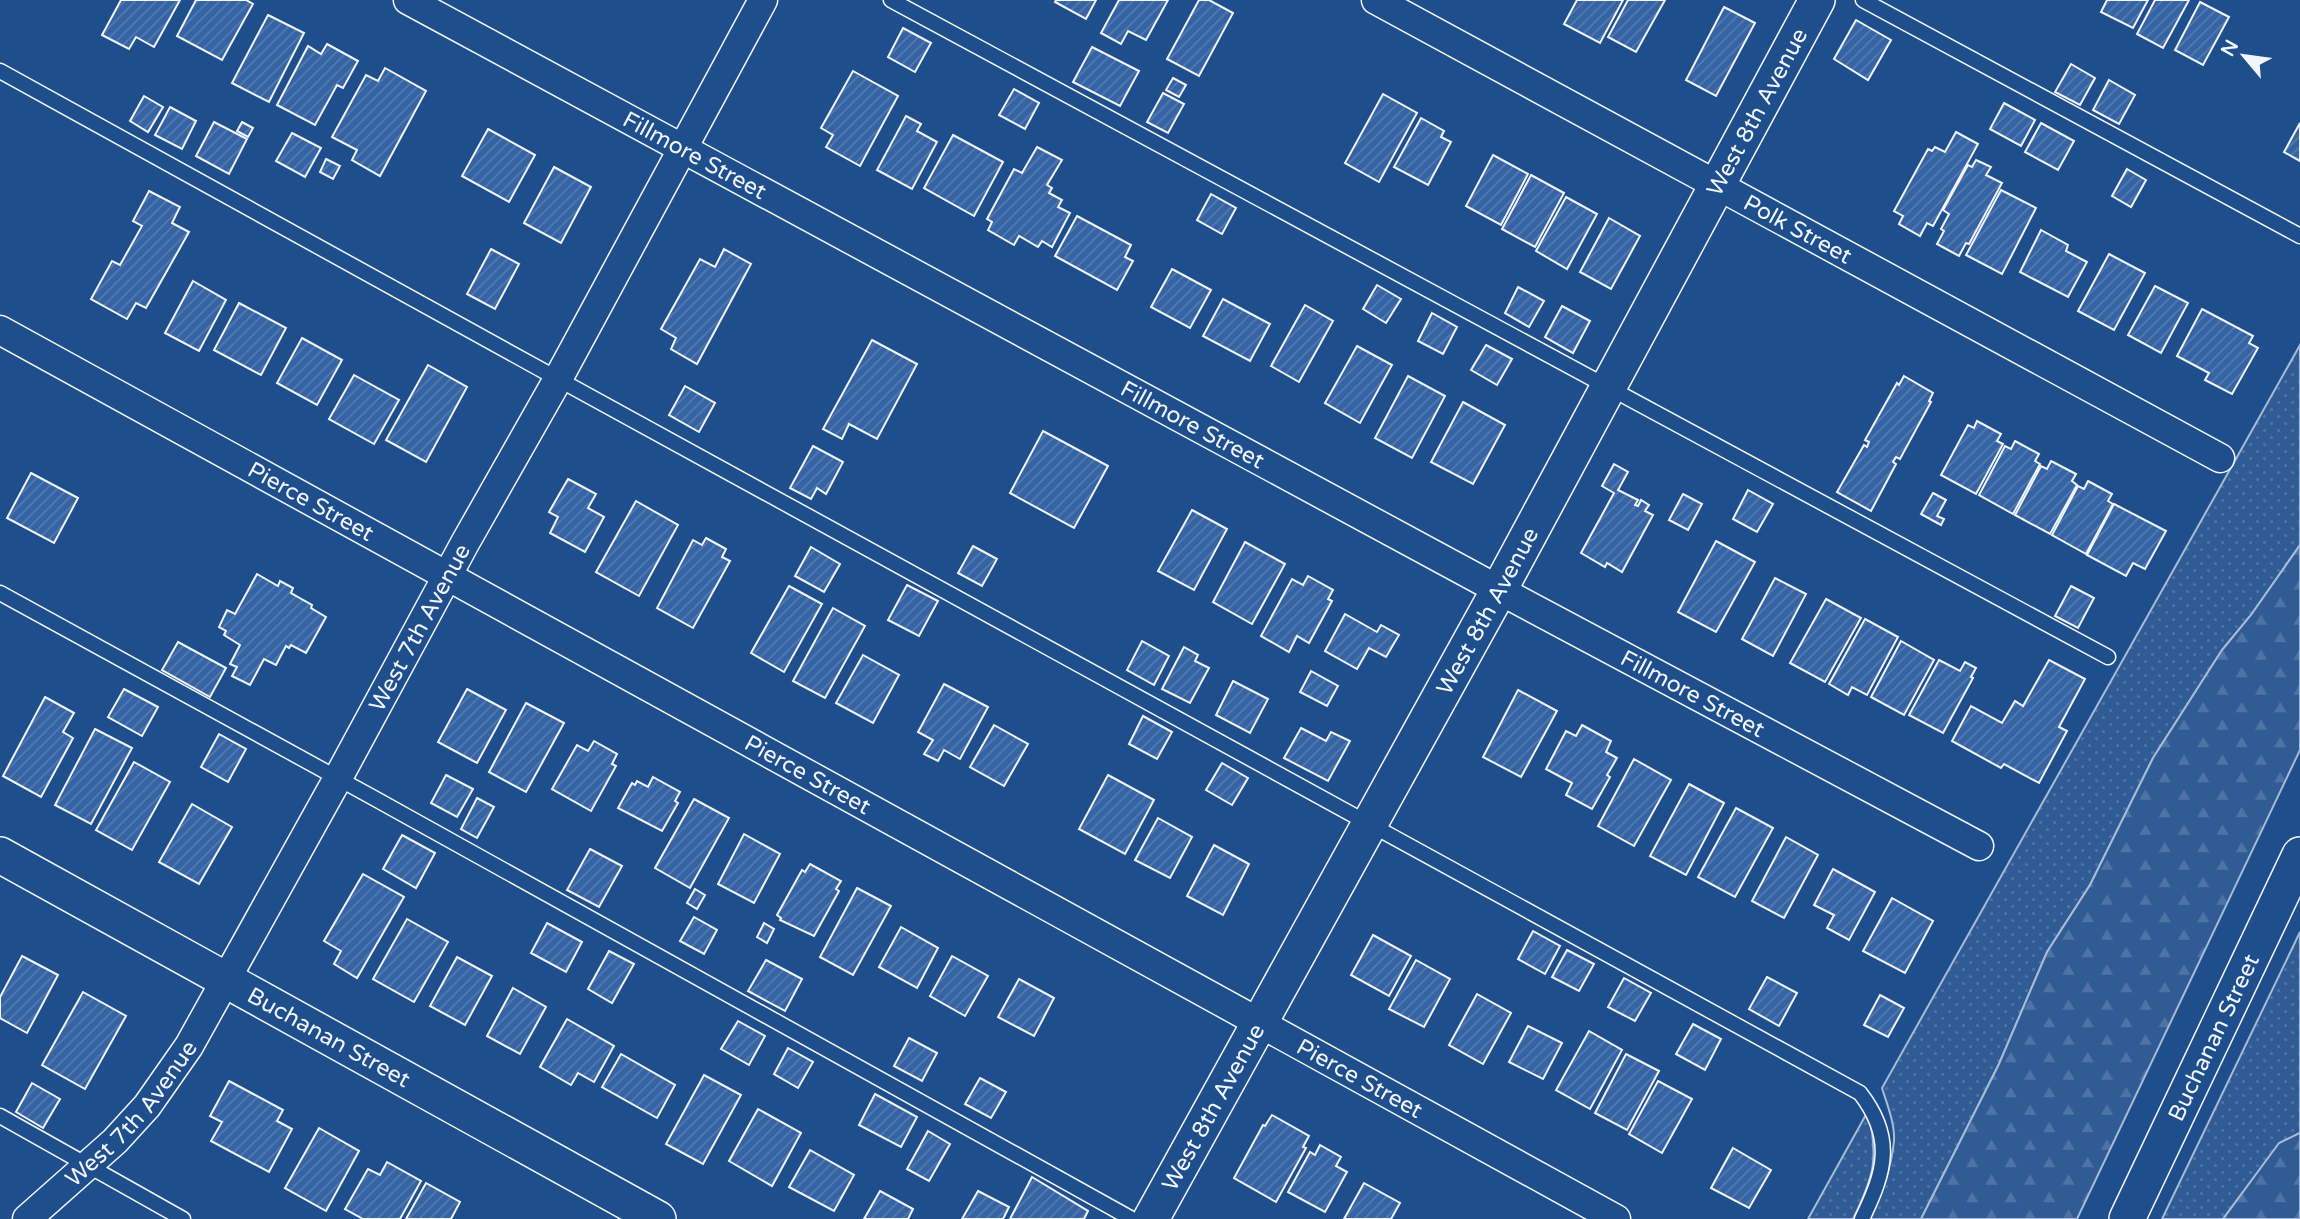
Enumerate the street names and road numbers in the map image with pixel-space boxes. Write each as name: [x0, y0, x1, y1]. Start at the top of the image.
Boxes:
street label: West 8th Avenue: [1701, 24, 1814, 201]
street label: Fillmore Street: [618, 106, 771, 206]
street label: Polk Street: [1738, 189, 1857, 271]
street label: Fillmore Street: [1115, 375, 1269, 475]
street label: Pierce Street: [243, 456, 379, 548]
street label: West 8th Avenue: [1431, 523, 1545, 700]
street label: West 7th Avenue: [364, 539, 477, 717]
street label: Fillmore Street: [1615, 644, 1769, 744]
street label: Pierce Street: [739, 729, 875, 821]
street label: Buchanan Street: [2163, 950, 2266, 1126]
street label: Buchanan Street: [242, 982, 415, 1094]
street label: West 8th Avenue: [1156, 1019, 1271, 1196]
street label: Pierce Street: [1291, 1033, 1427, 1125]
street label: West 7th Avenue: [60, 1035, 204, 1193]

